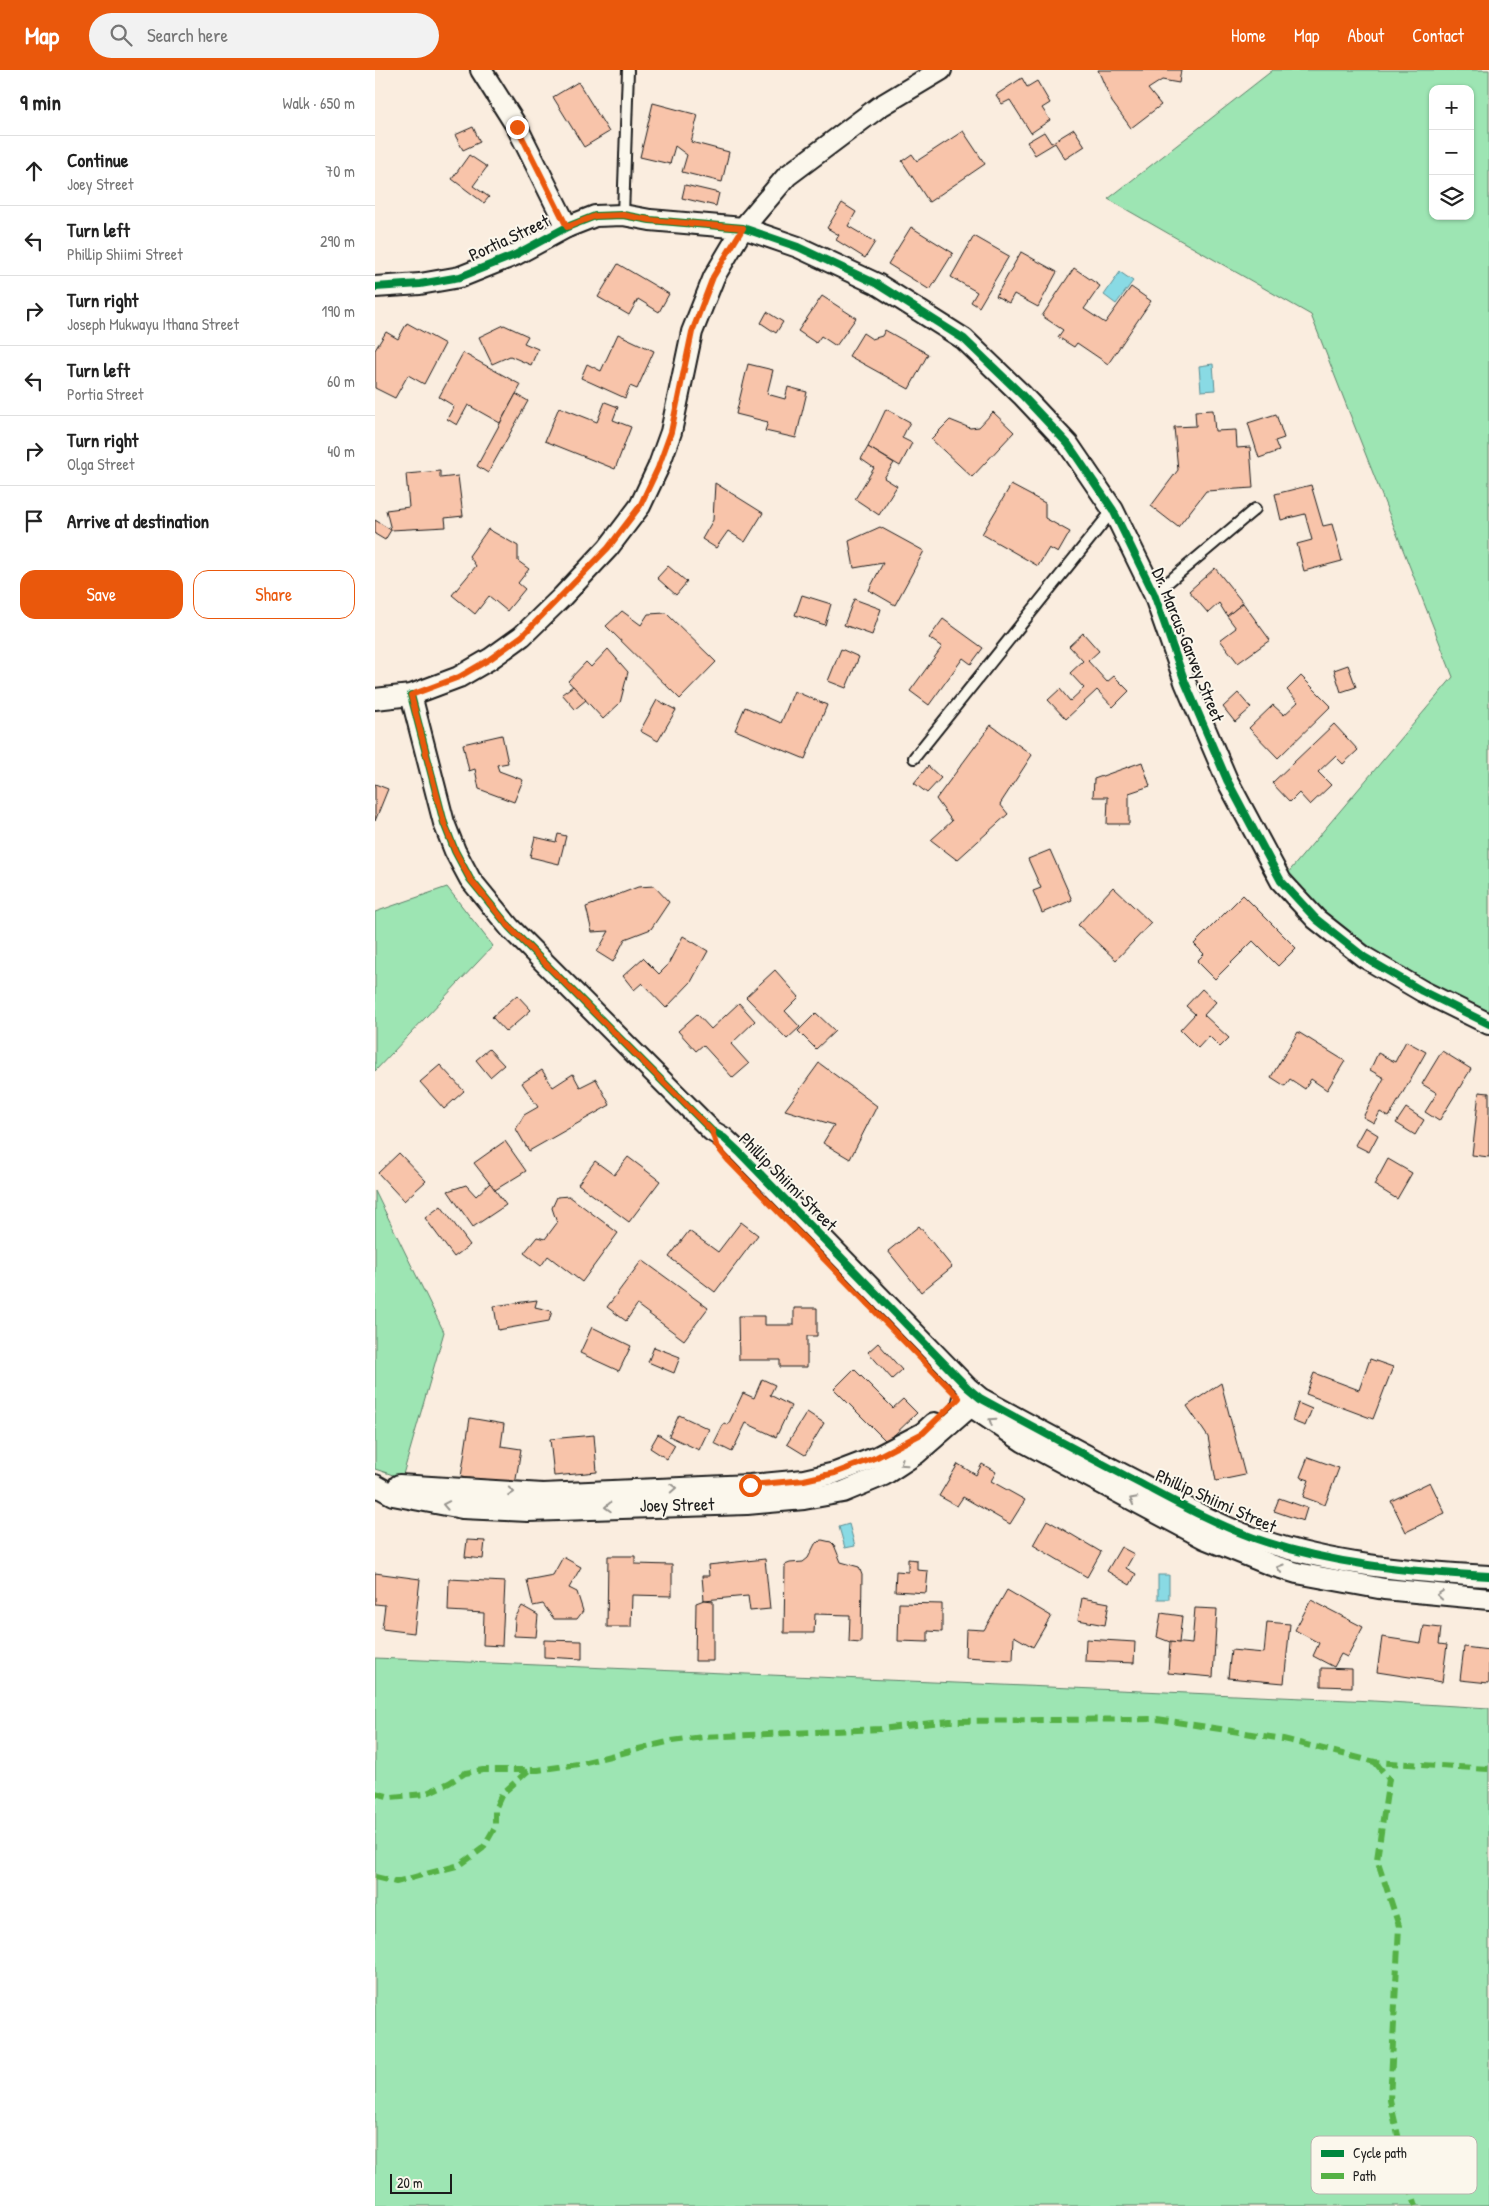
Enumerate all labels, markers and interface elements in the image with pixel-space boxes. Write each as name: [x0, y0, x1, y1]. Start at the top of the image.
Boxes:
search box: [89, 13, 439, 58]
text: Map: [25, 19, 59, 51]
icon: search: [107, 21, 135, 49]
text: Search here: [147, 22, 228, 48]
text: Home: [1231, 23, 1266, 48]
text: Map: [1294, 23, 1319, 48]
text: About: [1347, 23, 1384, 48]
text: Contact: [1412, 23, 1464, 48]
map controls: [1429, 85, 1474, 220]
button: +: [1429, 85, 1474, 130]
text: 9 min: [20, 88, 61, 117]
text: Walk · 650 m: [283, 92, 355, 114]
route end: [506, 116, 529, 139]
button: −: [1429, 130, 1474, 175]
text: Continue: [67, 147, 128, 173]
icon: ahead: [20, 157, 48, 185]
text: 70 m: [325, 160, 355, 182]
text: Joey Street: [67, 173, 133, 195]
button: layers: [1429, 175, 1474, 220]
street label: Portia Street: [464, 208, 554, 267]
text: Turn left: [67, 217, 130, 243]
icon: left: [20, 227, 48, 255]
text: 290 m: [320, 230, 355, 252]
text: Phillip Shiimi Street: [67, 243, 183, 265]
text: Turn right: [67, 287, 138, 313]
icon: right: [20, 297, 48, 325]
text: 190 m: [322, 300, 355, 322]
text: Joseph Mukwayu Ithana Street: [67, 313, 239, 335]
text: Turn left: [67, 357, 130, 383]
icon: left: [20, 367, 48, 395]
text: 60 m: [327, 370, 355, 392]
text: Portia Street: [67, 383, 144, 405]
text: Turn right: [67, 427, 138, 453]
icon: right: [20, 437, 48, 465]
text: 40 m: [327, 440, 355, 462]
text: Olga Street: [67, 453, 134, 475]
icon: arrive: [20, 507, 48, 535]
text: Arrive at destination: [67, 508, 209, 534]
street label: Dr. Marcus Garvey Street: [1146, 564, 1231, 726]
button: Save: [20, 570, 183, 619]
button: Share: [193, 570, 355, 619]
street label: Phillip Shiimi Street: [734, 1127, 844, 1237]
one-way arrow: [988, 1417, 997, 1427]
one-way arrow: [899, 1457, 908, 1466]
street label: Phillip Shiimi Street: [1152, 1463, 1281, 1539]
route start: [739, 1474, 762, 1497]
one-way arrow: [670, 1483, 678, 1494]
one-way arrow: [507, 1487, 515, 1498]
street label: Joey Street: [639, 1491, 715, 1518]
one-way arrow: [1130, 1496, 1139, 1506]
one-way arrow: [442, 1500, 451, 1510]
one-way arrow: [604, 1502, 612, 1513]
one-way arrow: [1277, 1563, 1285, 1573]
one-way arrow: [1436, 1590, 1444, 1601]
legend: [1311, 2136, 1477, 2194]
text: Cycle path: [1353, 2143, 1407, 2163]
text: Path: [1353, 2166, 1376, 2185]
scale bar: [390, 2171, 453, 2194]
text: 20 m: [397, 2173, 423, 2192]

